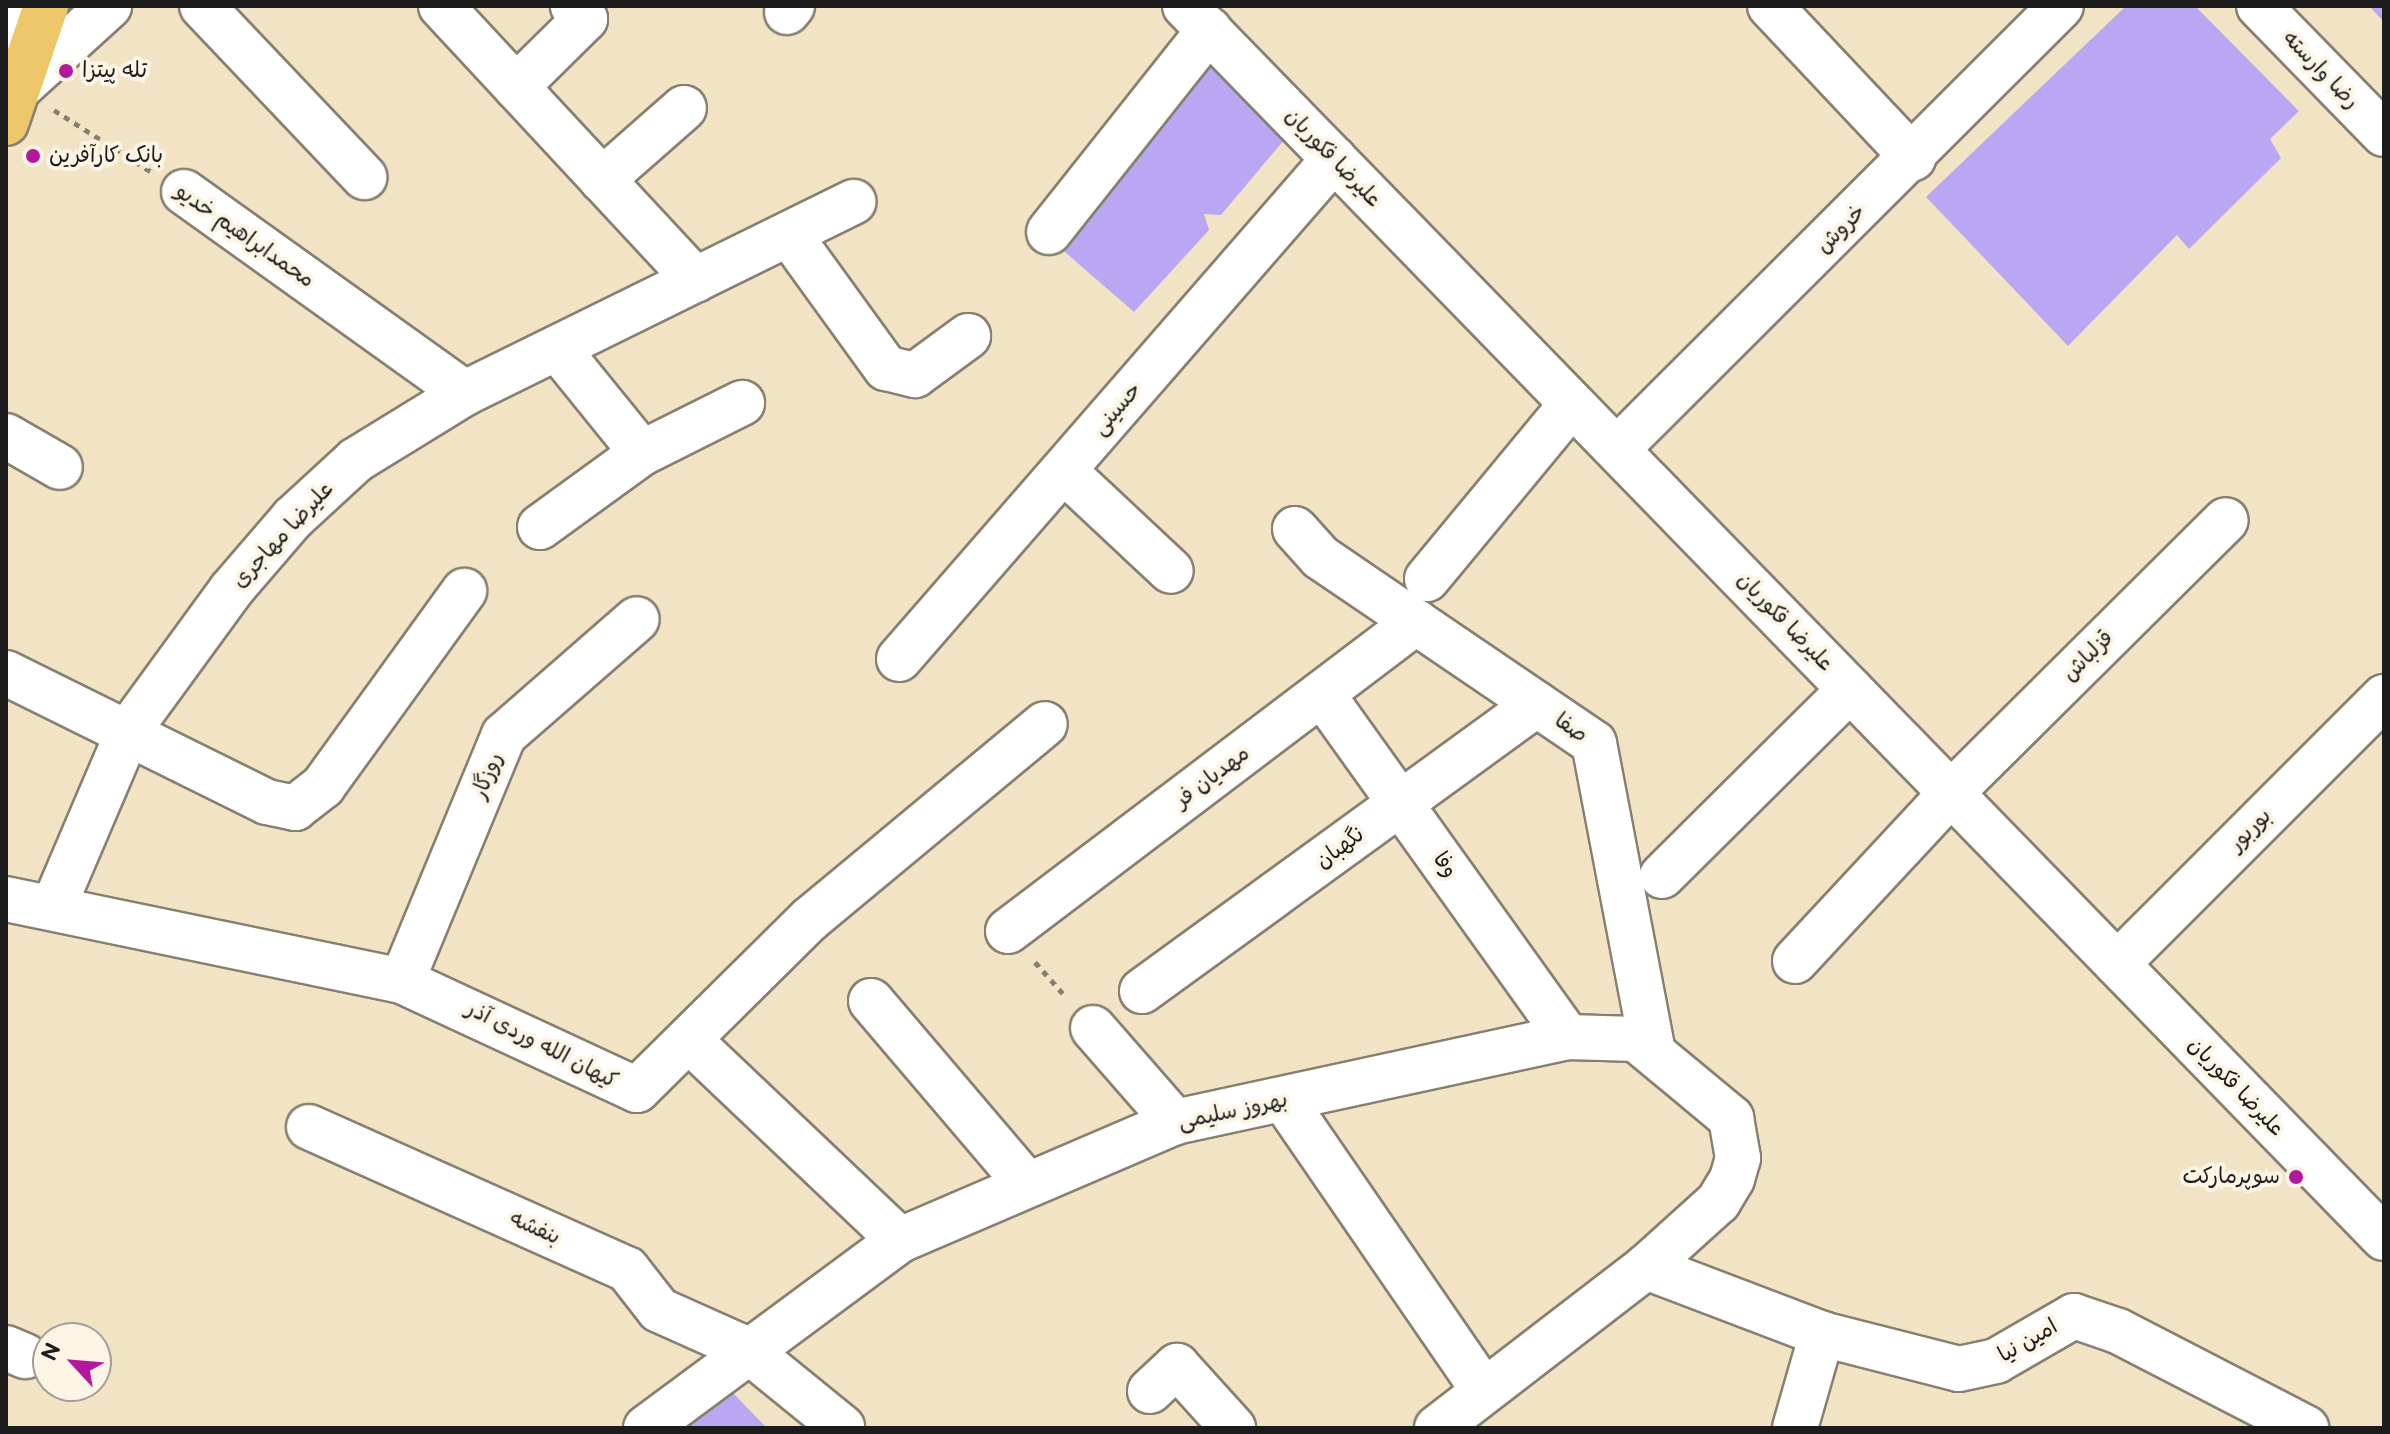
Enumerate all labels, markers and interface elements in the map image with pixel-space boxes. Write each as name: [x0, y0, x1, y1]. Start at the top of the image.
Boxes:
street label: رضا وارسته: [2277, 25, 2365, 115]
place label: تله پیتزا: [82, 58, 147, 84]
marker: تله پیتزا: [57, 62, 75, 80]
street label: علیرضا فکوریان: [1279, 103, 1387, 213]
place label: بانک کارآفرین: [49, 143, 163, 169]
marker: بانک کارآفرین: [24, 147, 42, 165]
street label: محمدابراهیم خدیو: [170, 178, 320, 294]
street label: خروش: [1811, 199, 1871, 259]
street label: حسینی: [1087, 377, 1147, 441]
street label: علیرضا مهاجری: [227, 476, 339, 594]
street label: علیرضا فکوریان: [1731, 567, 1839, 677]
street label: قزلباش: [2057, 625, 2119, 687]
street label: صفا: [1549, 707, 1593, 749]
street label: مهدیان فر: [1169, 740, 1255, 814]
street label: روزگار: [466, 749, 508, 803]
street label: بوربور: [2223, 803, 2277, 857]
street label: نگهبان: [1311, 822, 1369, 874]
street label: وفا: [1427, 847, 1463, 883]
street label: کیهان الله وردی آذر: [462, 995, 622, 1095]
street label: علیرضا فکوریان: [2182, 1032, 2290, 1142]
street label: بهروز سلیمی: [1176, 1087, 1290, 1135]
place label: سوپرمارکت: [2182, 1164, 2280, 1190]
marker: سوپرمارکت: [2287, 1168, 2305, 1186]
street label: بنفشه: [506, 1205, 564, 1251]
street label: امین نیا: [1994, 1313, 2062, 1369]
north arrow: [32, 1322, 112, 1402]
text: N: [36, 1339, 68, 1365]

